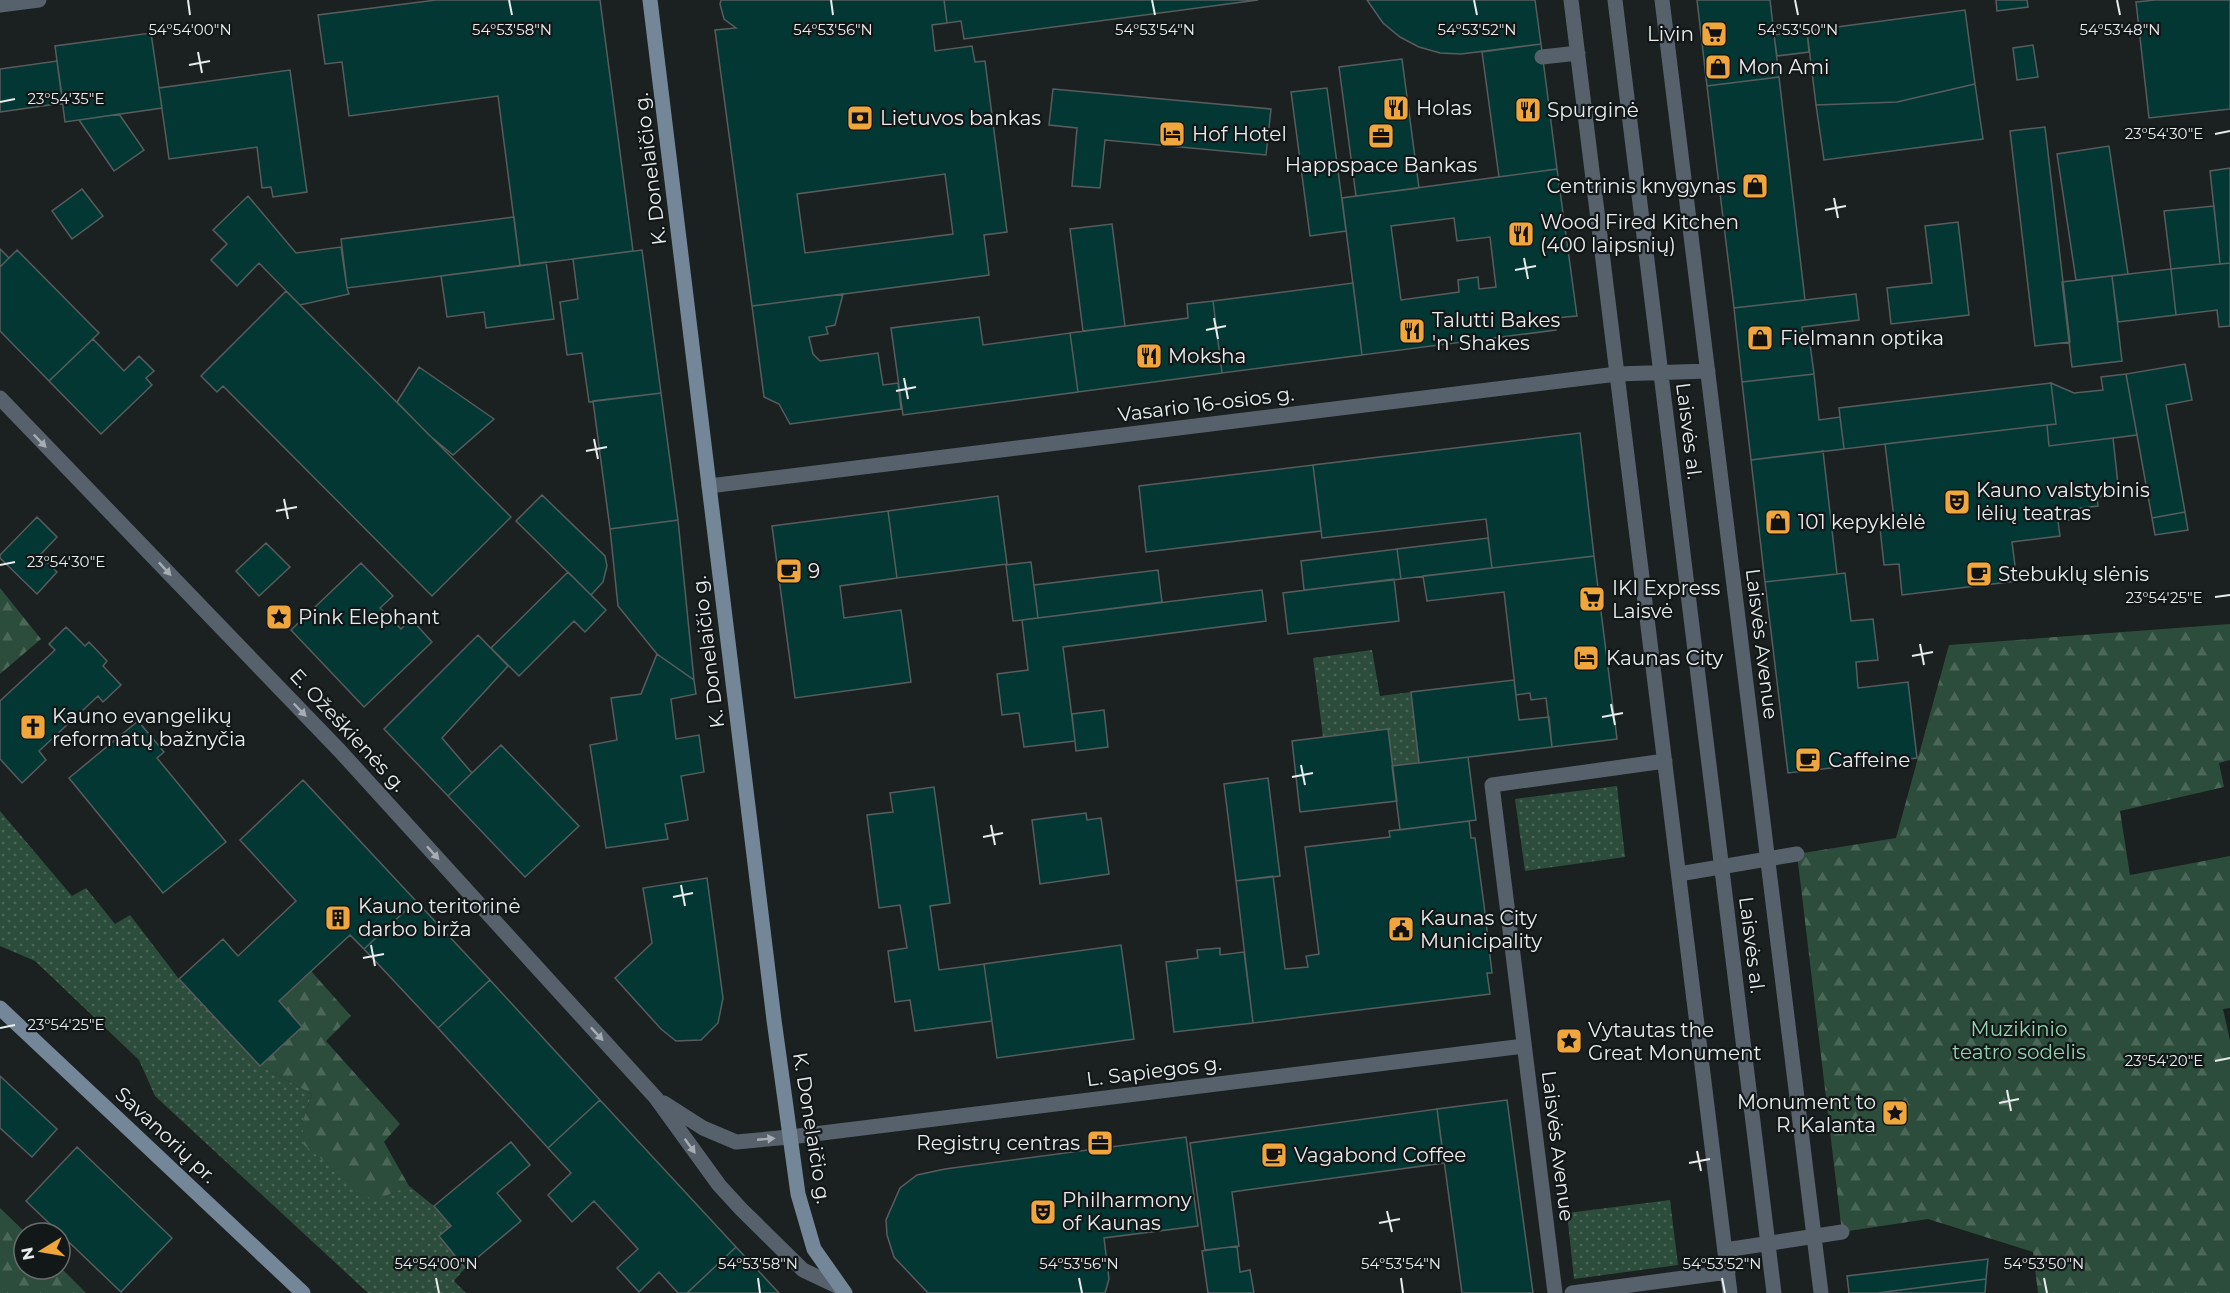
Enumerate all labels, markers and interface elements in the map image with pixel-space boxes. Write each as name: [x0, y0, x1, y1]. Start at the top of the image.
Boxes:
supermarket icon: Livin: [1699, 19, 1729, 49]
text: 54°54'00"N: [148, 20, 232, 39]
text: 54°53'58"N: [472, 20, 552, 39]
text: 54°53'56"N: [793, 20, 873, 39]
text: 54°53'54"N: [1115, 20, 1195, 39]
text: 54°53'52"N: [1438, 20, 1516, 39]
text: 54°53'50"N: [1758, 20, 1838, 39]
text: 54°53'48"N: [2080, 20, 2160, 39]
place label: Livin: [1647, 22, 1694, 46]
shop icon: Mon Ami: [1703, 52, 1733, 82]
place label: Mon Ami: [1738, 55, 1829, 79]
text: 23°54'35"E: [28, 89, 104, 108]
street label: K. Donelaičio g.: [629, 92, 671, 246]
restaurant icon: Holas: [1381, 93, 1411, 123]
restaurant icon: Spurginė: [1513, 95, 1543, 125]
place label: Holas: [1416, 96, 1472, 120]
place label: Spurginė: [1547, 98, 1639, 122]
bank icon: Lietuvos bankas: [845, 103, 875, 133]
place label: Lietuvos bankas: [880, 106, 1041, 130]
hotel icon: Hof Hotel: [1157, 119, 1187, 149]
office icon: Happspace Bankas: [1366, 121, 1396, 151]
place label: Hof Hotel: [1192, 122, 1287, 146]
text: 23°54'30"E: [2125, 124, 2203, 143]
place label: Happspace Bankas: [1285, 153, 1477, 177]
shop icon: Centrinis knygynas: [1740, 171, 1770, 201]
place label: Centrinis knygynas: [1546, 174, 1736, 198]
place label: Wood Fired Kitchen (400 laipsnių): [1540, 210, 1739, 257]
restaurant icon: Wood Fired Kitchen (400 laipsnių): [1506, 219, 1536, 249]
place label: Talutti Bakes 'n' Shakes: [1432, 308, 1561, 355]
restaurant icon: Talutti Bakes 'n' Shakes: [1397, 316, 1427, 346]
shop icon: Fielmann optika: [1745, 323, 1775, 353]
place label: Fielmann optika: [1780, 326, 1944, 350]
restaurant icon: Moksha: [1134, 341, 1164, 371]
place label: Moksha: [1168, 344, 1246, 368]
street label: Vasario 16-osios g.: [1116, 381, 1296, 427]
street label: Laisvės al.: [1671, 381, 1707, 481]
one-way arrow: [33, 433, 47, 447]
place label: Kauno valstybinis lėlių teatras: [1976, 478, 2150, 525]
theatre icon: Kauno valstybinis lėlių teatras: [1942, 487, 1972, 517]
shop icon: 101 kepyklėlė: [1763, 507, 1793, 537]
place label: 101 kepyklėlė: [1798, 510, 1926, 534]
text: 23°54'30"E: [27, 552, 105, 571]
cafe icon: 9: [774, 556, 804, 586]
place label: 9: [808, 559, 820, 583]
cafe icon: Stebuklų slėnis: [1964, 559, 1994, 589]
one-way arrow: [158, 561, 172, 576]
place label: Stebuklų slėnis: [1998, 562, 2149, 586]
street label: Laisvės Avenue: [1741, 567, 1783, 721]
street label: K. Donelaičio g.: [687, 575, 729, 729]
place label: IKI Express Laisvė: [1612, 576, 1720, 623]
supermarket icon: IKI Express Laisvė: [1577, 584, 1607, 614]
text: 23°54'25"E: [2125, 588, 2203, 607]
place icon: Pink Elephant: [264, 602, 294, 632]
place label: Pink Elephant: [298, 605, 440, 629]
hotel icon: Kaunas City: [1571, 643, 1601, 673]
place label: Kaunas City: [1606, 646, 1723, 670]
street label: E. Ožeškienės g.: [285, 663, 411, 797]
one-way arrow: [293, 702, 307, 717]
place label: Kauno evangelikų reformatų bažnyčia: [52, 704, 246, 751]
church icon: Kauno evangelikų reformatų bažnyčia: [18, 712, 48, 742]
cafe icon: Caffeine: [1793, 745, 1823, 775]
place label: Caffeine: [1828, 748, 1910, 772]
one-way arrow: [426, 845, 440, 860]
place label: Kauno teritorinė darbo birža: [358, 894, 521, 941]
street label: Laisvės al.: [1734, 895, 1770, 995]
building icon: Kauno teritorinė darbo birža: [323, 903, 353, 933]
place label: Kaunas City Municipality: [1420, 906, 1542, 953]
public building icon: Kaunas City Municipality: [1386, 914, 1416, 944]
text: 23°54'25"E: [27, 1015, 105, 1034]
park label: Muzikinio teatro sodelis: [1952, 1017, 2086, 1064]
place label: Vytautas the Great Monument: [1588, 1018, 1762, 1065]
one-way arrow: [590, 1026, 603, 1041]
place icon: Vytautas the Great Monument: [1554, 1026, 1584, 1056]
street label: K. Donelaičio g.: [788, 1050, 836, 1206]
street label: L. Sapiegos g.: [1085, 1051, 1223, 1091]
text: 23°54'20"E: [2125, 1051, 2203, 1070]
street label: Laisvės Avenue: [1537, 1069, 1579, 1223]
street label: Savanorių pr.: [110, 1082, 222, 1188]
place label: Monument to R. Kalanta: [1737, 1090, 1876, 1137]
place icon: Monument to R. Kalanta: [1880, 1098, 1910, 1128]
office icon: Registrų centras: [1085, 1128, 1115, 1158]
place label: Registrų centras: [916, 1131, 1080, 1155]
one-way arrow: [757, 1134, 776, 1144]
one-way arrow: [684, 1138, 696, 1153]
cafe icon: Vagabond Coffee: [1259, 1140, 1289, 1170]
place label: Vagabond Coffee: [1294, 1143, 1466, 1167]
place label: Philharmony of Kaunas: [1062, 1188, 1192, 1235]
theatre icon: Philharmony of Kaunas: [1028, 1197, 1058, 1227]
north arrow: [12, 1221, 72, 1281]
text: N: [17, 1246, 38, 1262]
text: 54°54'00"N: [394, 1254, 478, 1273]
text: 54°53'58"N: [718, 1254, 798, 1273]
text: 54°53'56"N: [1039, 1254, 1119, 1273]
text: 54°53'54"N: [1361, 1254, 1441, 1273]
text: 54°53'52"N: [1683, 1254, 1761, 1273]
text: 54°53'50"N: [2004, 1254, 2084, 1273]

